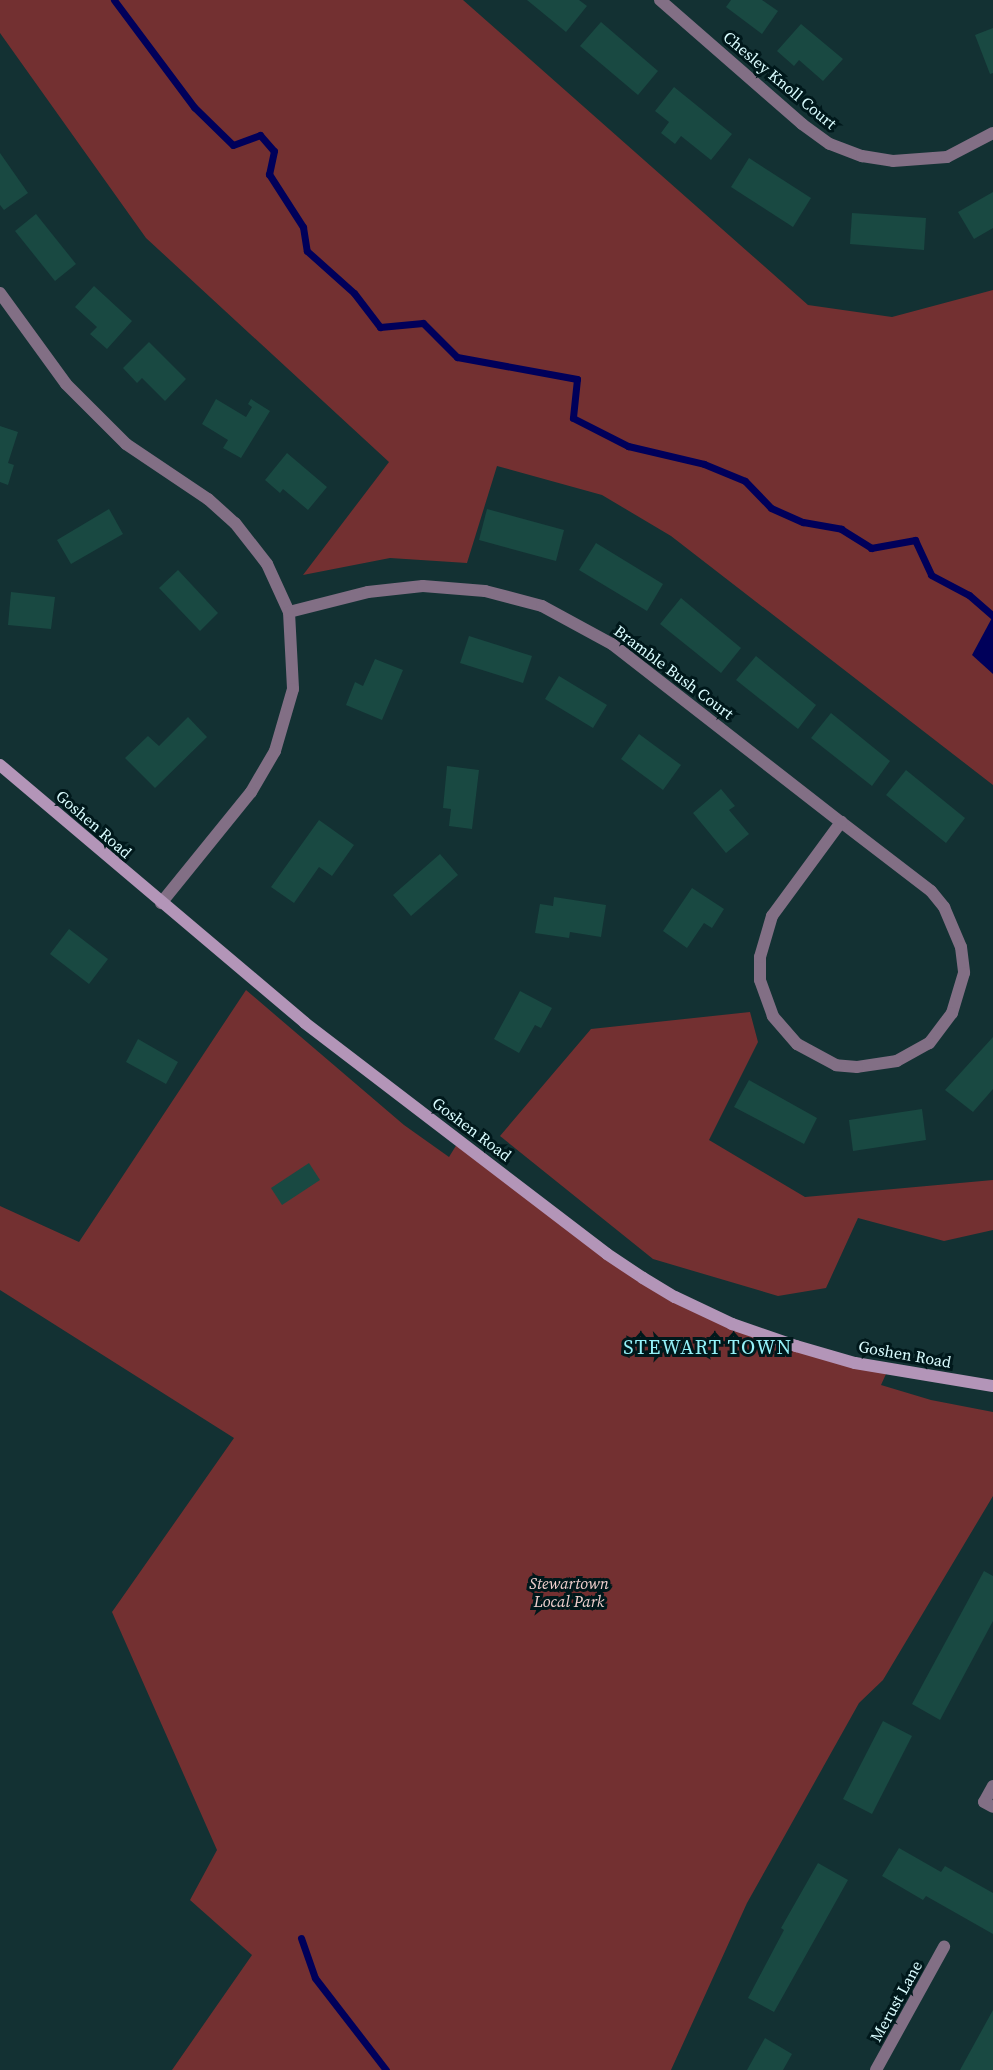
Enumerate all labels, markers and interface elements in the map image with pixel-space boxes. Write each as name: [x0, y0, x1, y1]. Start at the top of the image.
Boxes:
street label: Chesley Knoll Court: [719, 27, 841, 133]
street label: Bramble Bush Court: [611, 621, 737, 723]
street label: Goshen Road: [52, 786, 136, 862]
street label: Goshen Road: [429, 1093, 515, 1165]
district label: STEWART TOWN: [623, 1335, 793, 1359]
street label: Goshen Road: [857, 1336, 953, 1372]
park label: Stewartown Local Park: [529, 1573, 609, 1611]
street label: Merust Lane: [866, 1957, 926, 2045]

